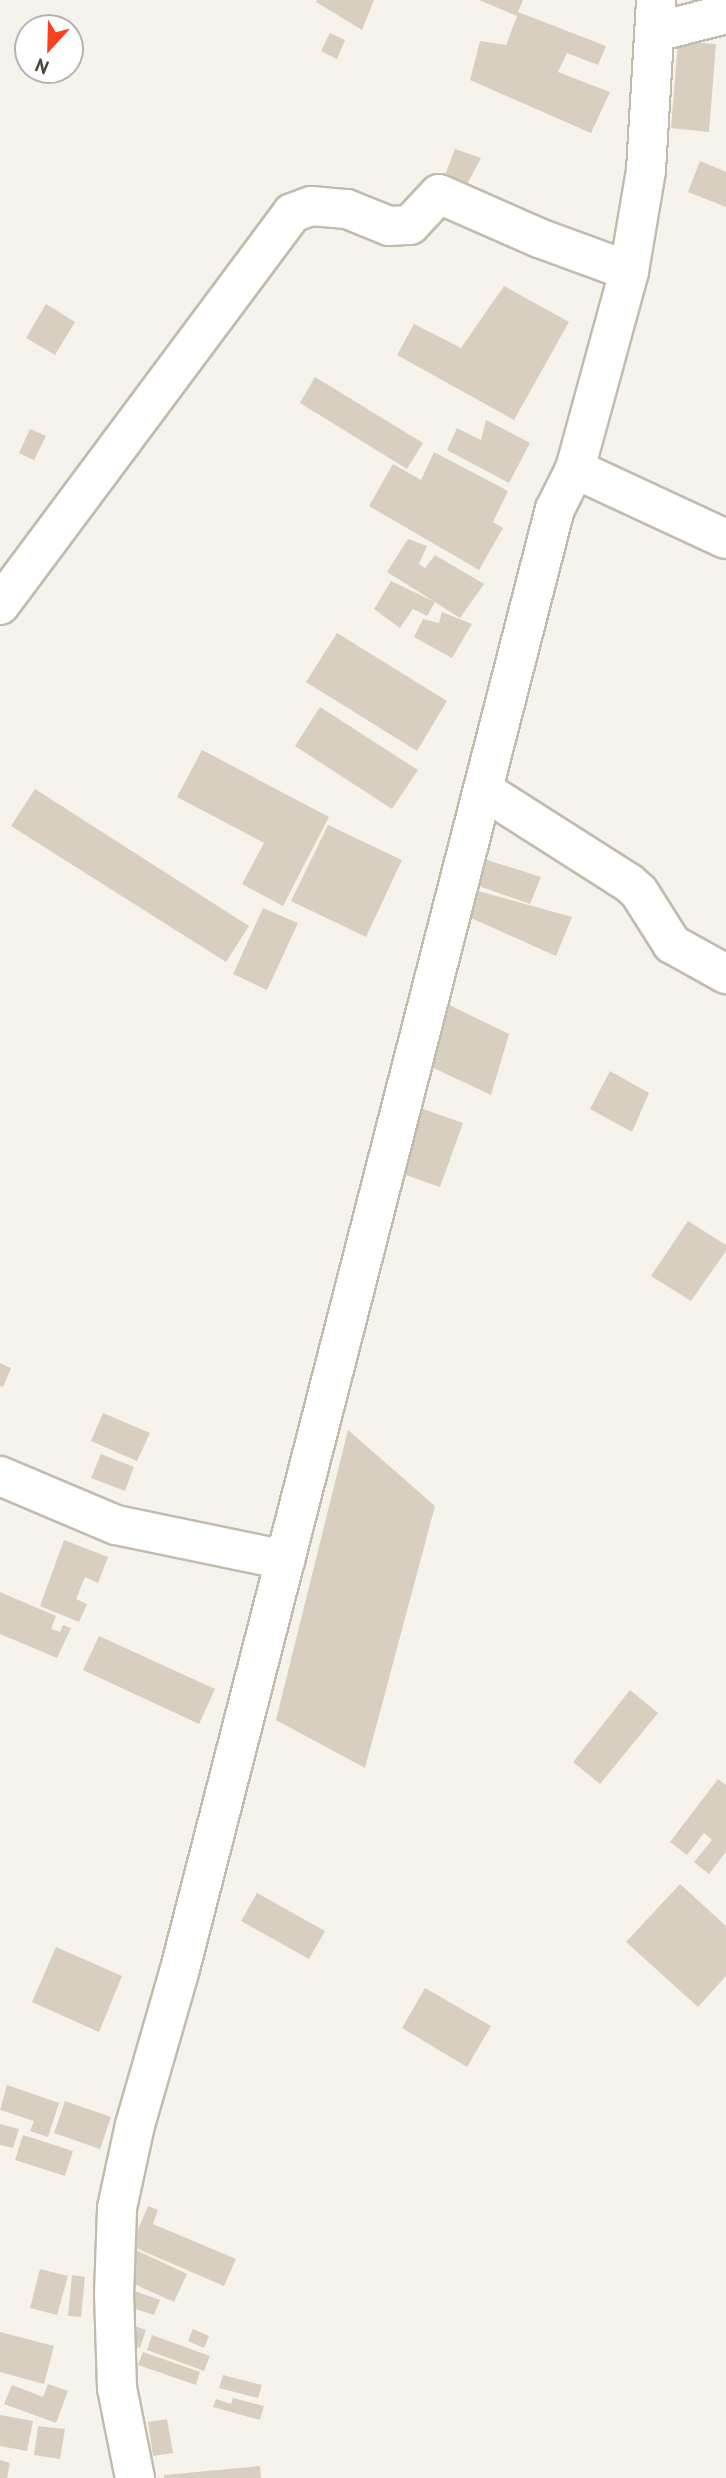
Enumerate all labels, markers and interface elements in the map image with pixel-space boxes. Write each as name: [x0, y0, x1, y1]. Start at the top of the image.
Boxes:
north arrow: [14, 14, 84, 84]
text: N: [32, 53, 52, 80]

